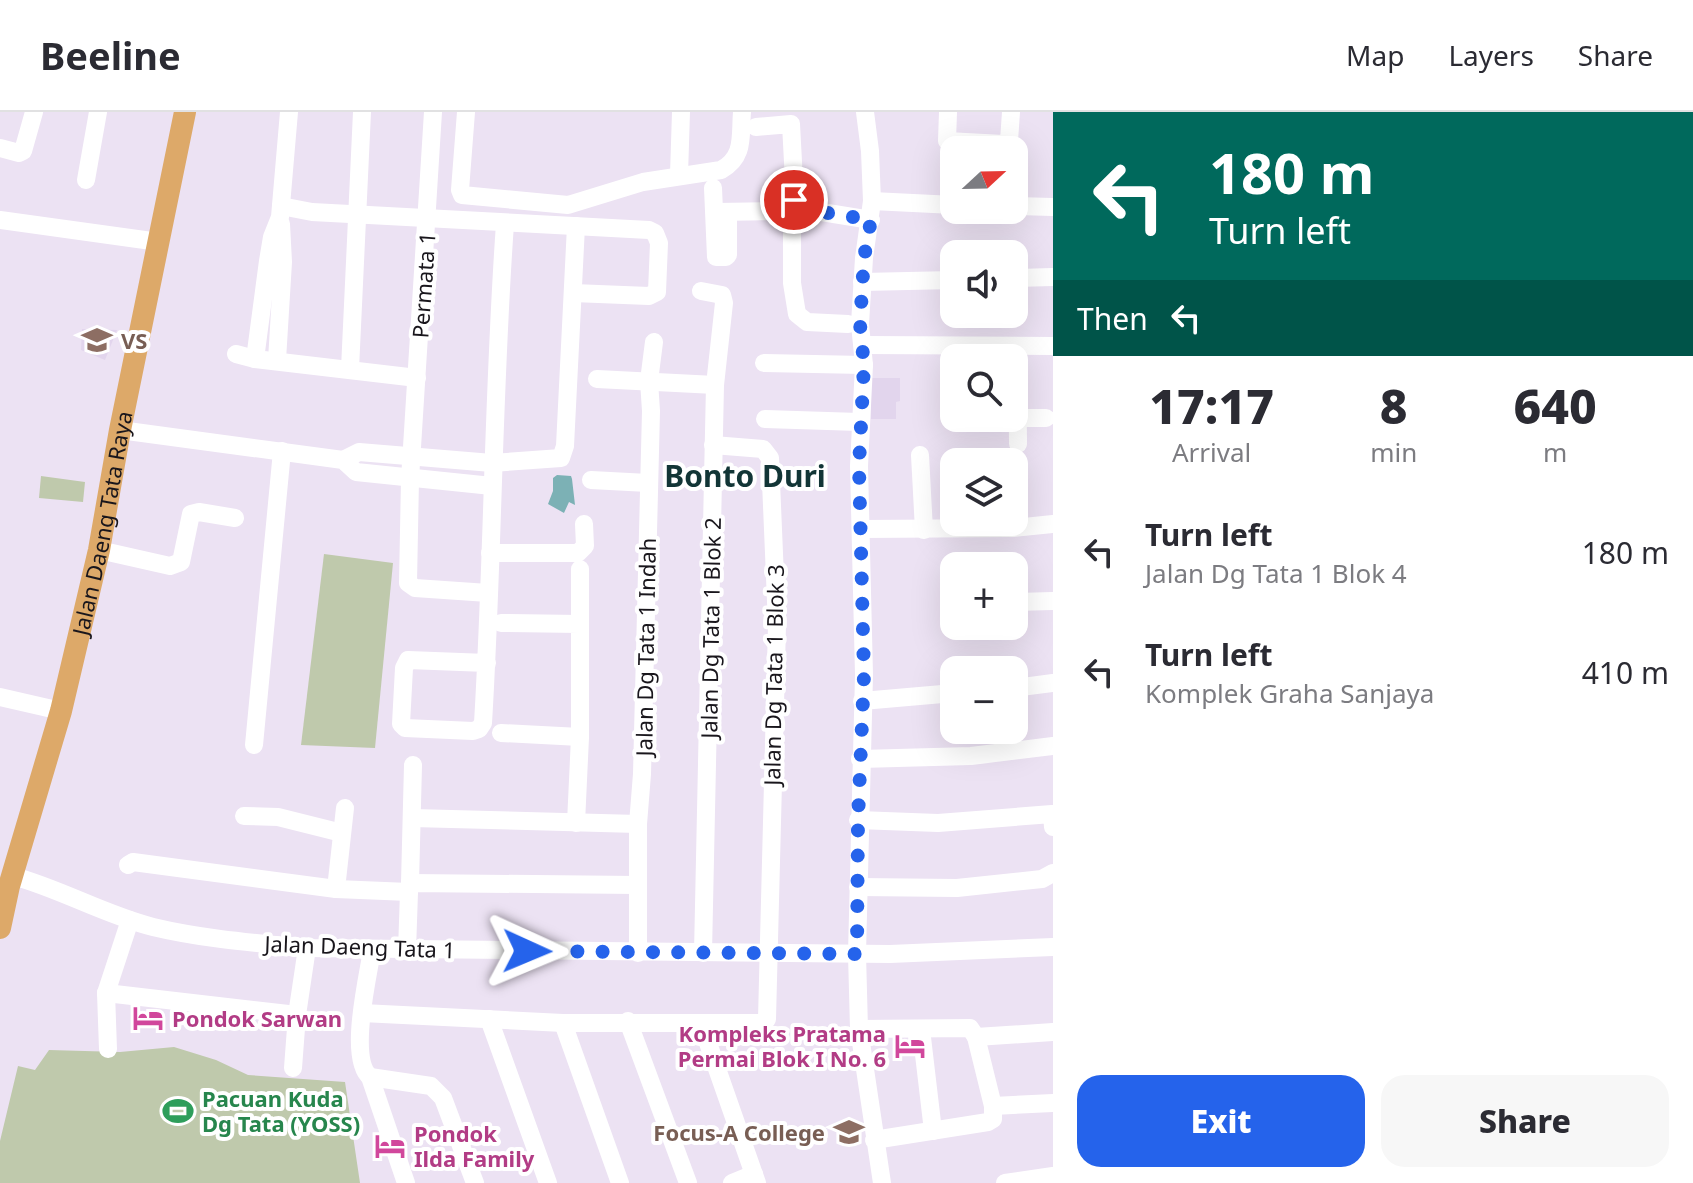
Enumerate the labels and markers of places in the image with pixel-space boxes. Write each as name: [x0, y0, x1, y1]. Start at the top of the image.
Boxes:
pin: [760, 166, 828, 234]
school or university icon: VS: [80, 323, 114, 357]
place label: VS: [121, 325, 147, 355]
hotel icon: Pondok Sarwan: [131, 1001, 165, 1035]
place label: Pondok Sarwan: [172, 1003, 342, 1033]
place label: Kompleks Pratama Permai Blok I No. 6: [678, 1018, 886, 1073]
hotel icon: Kompleks Pratama Permai Blok I No. 6: [893, 1029, 927, 1063]
place label: Pacuan Kuda Dg Tata (YOSS): [202, 1083, 360, 1138]
sports icon: Pacuan Kuda Dg Tata (YOSS): [161, 1094, 195, 1128]
school or university icon: Focus-A College: [832, 1115, 866, 1149]
place label: Focus-A College: [653, 1117, 825, 1147]
place label: Pondok Ilda Family: [414, 1118, 535, 1173]
hotel icon: Pondok Ilda Family: [373, 1129, 407, 1163]

